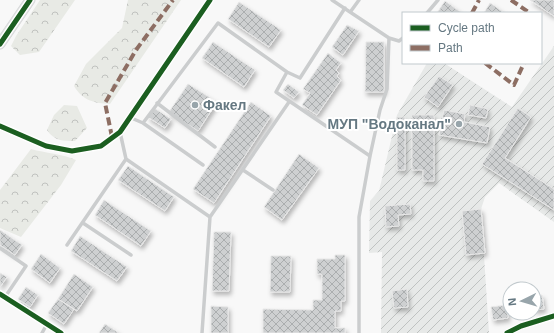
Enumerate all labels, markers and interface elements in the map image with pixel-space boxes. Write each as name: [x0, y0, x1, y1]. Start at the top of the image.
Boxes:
legend: [402, 12, 542, 64]
text: Cycle path: [438, 21, 495, 35]
text: Path: [438, 41, 463, 55]
place label: Факел: [203, 97, 246, 113]
marker: Факел: [190, 100, 200, 110]
place label: МУП "Водоканал": [328, 116, 451, 132]
marker: МУП "Водоканал": [454, 119, 464, 129]
north arrow: [502, 281, 542, 321]
text: N: [506, 297, 518, 306]

